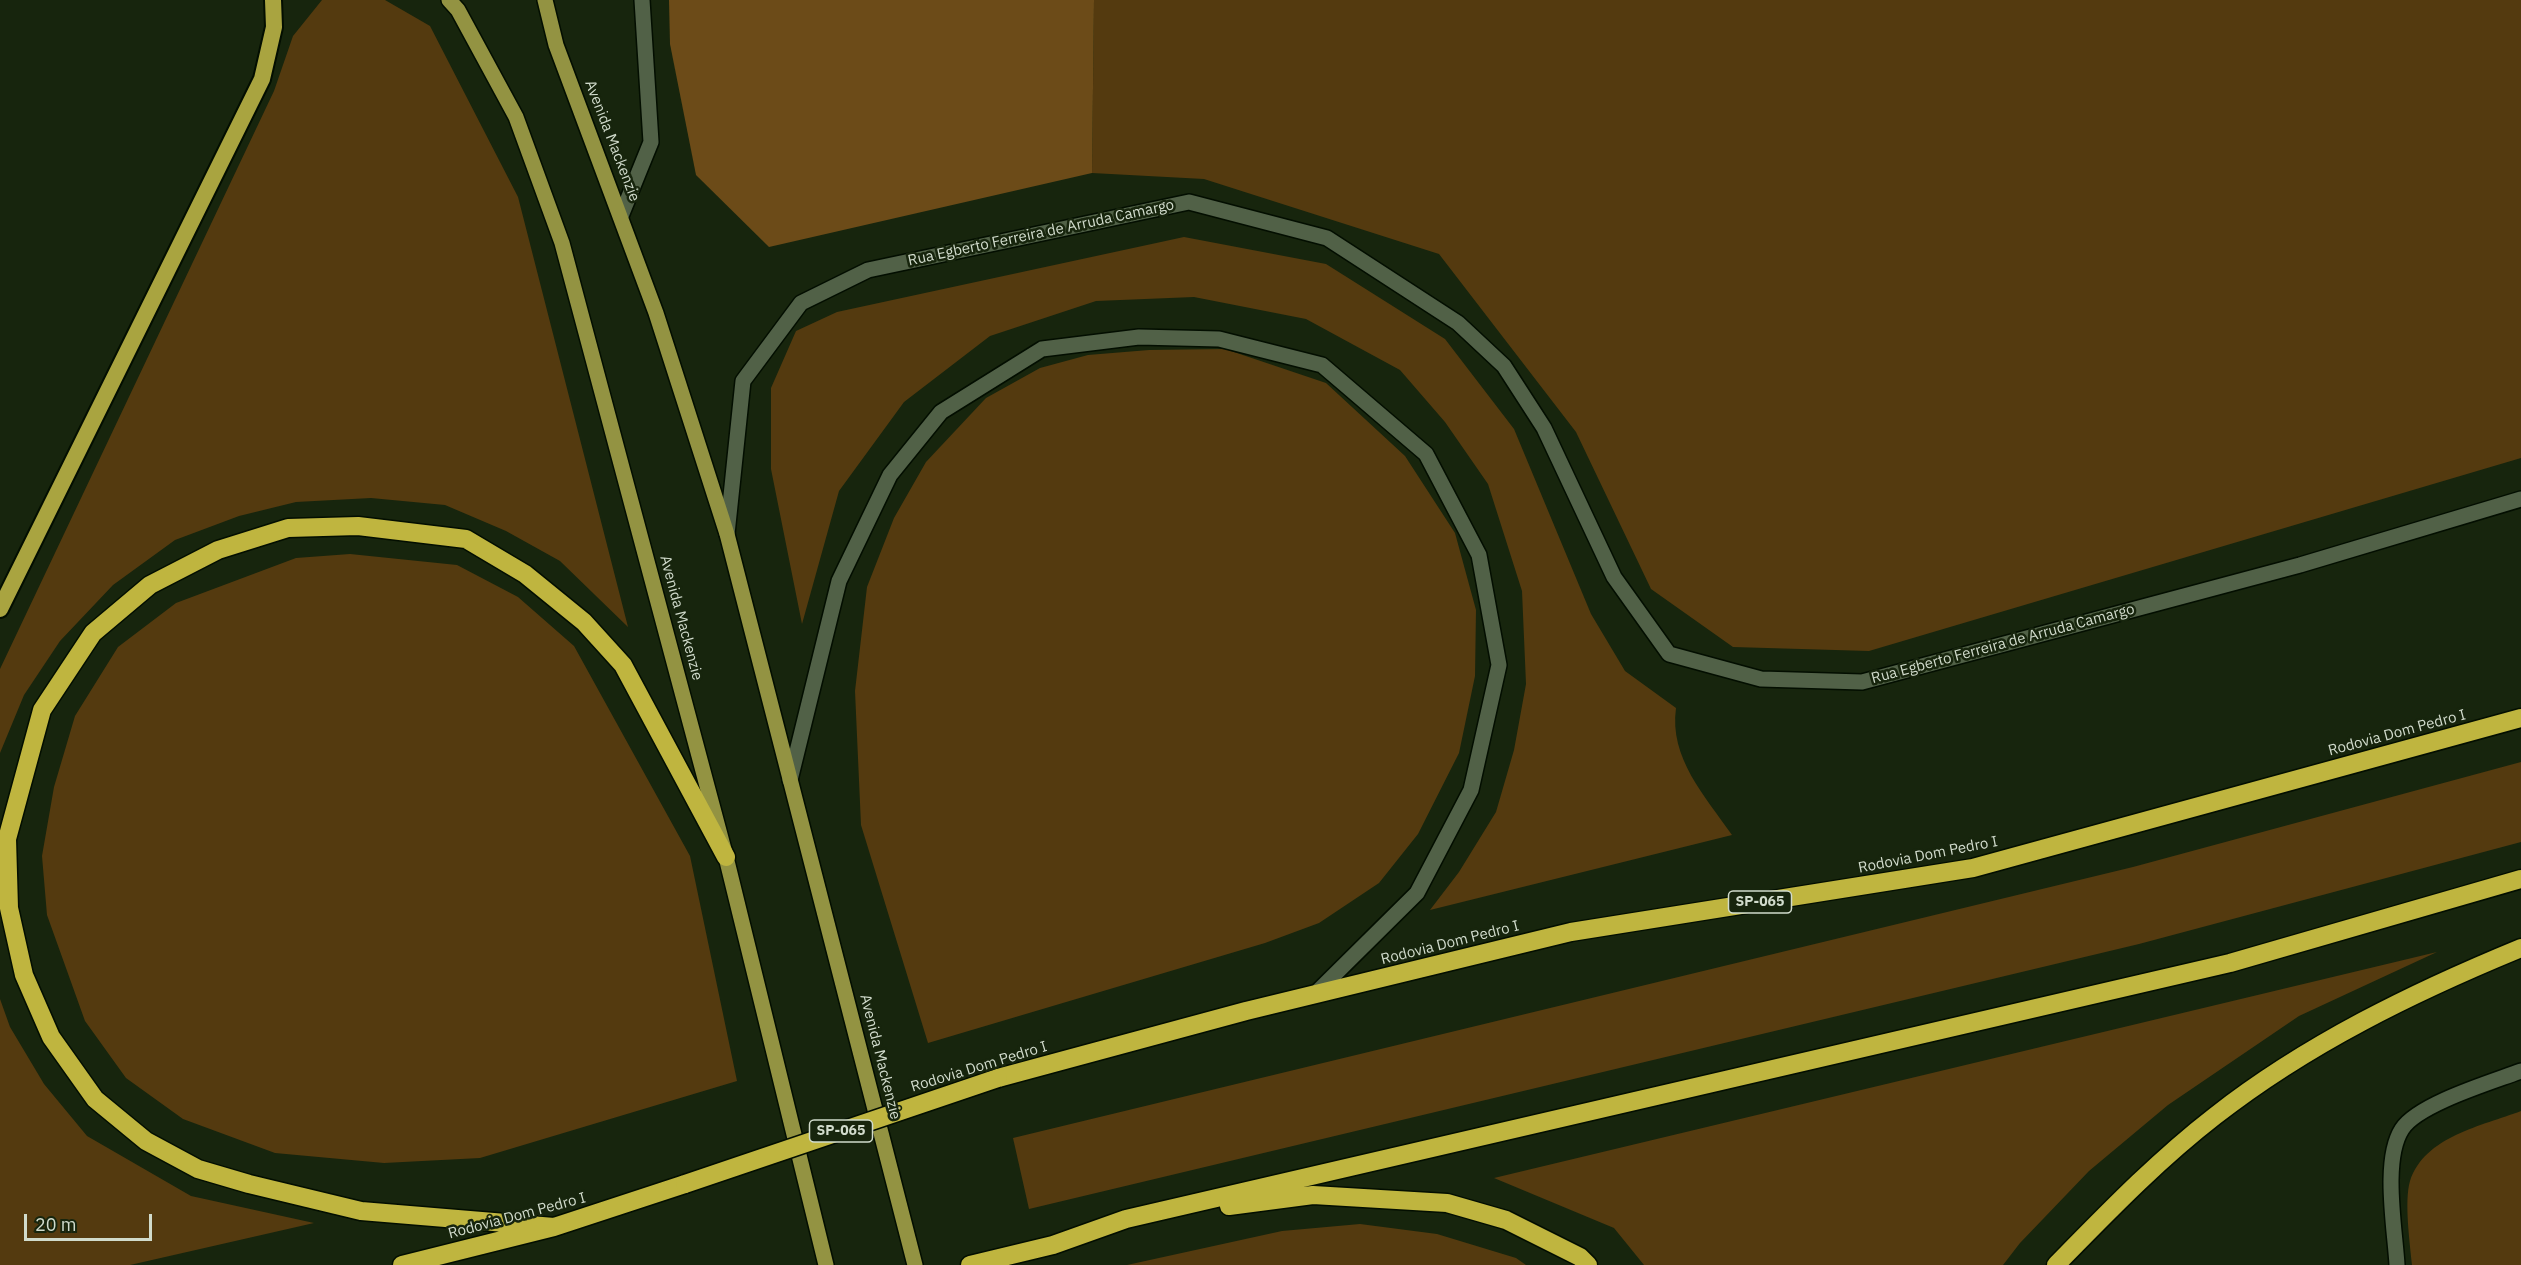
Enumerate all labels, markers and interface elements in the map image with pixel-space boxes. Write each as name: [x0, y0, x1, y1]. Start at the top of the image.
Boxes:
street label: Avenida Mackenzie: [581, 78, 643, 204]
street label: Rua Egberto Ferreira de Arruda Camargo: [906, 196, 1176, 270]
street label: Avenida Mackenzie: [656, 554, 706, 682]
street label: Rua Egberto Ferreira de Arruda Camargo: [1869, 600, 2137, 688]
street label: Rodovia Dom Pedro I: [2326, 706, 2468, 760]
street label: Rodovia Dom Pedro I: [1857, 833, 1999, 877]
road number: SP-065: [1728, 891, 1792, 913]
street label: Rodovia Dom Pedro I: [1379, 917, 1521, 969]
street label: Avenida Mackenzie: [856, 993, 904, 1121]
street label: Rodovia Dom Pedro I: [909, 1038, 1049, 1096]
road number: SP-065: [810, 1120, 872, 1142]
street label: Rodovia Dom Pedro I: [446, 1189, 588, 1243]
scale bar: [27, 1202, 154, 1240]
text: 20 m: [35, 1213, 77, 1236]

